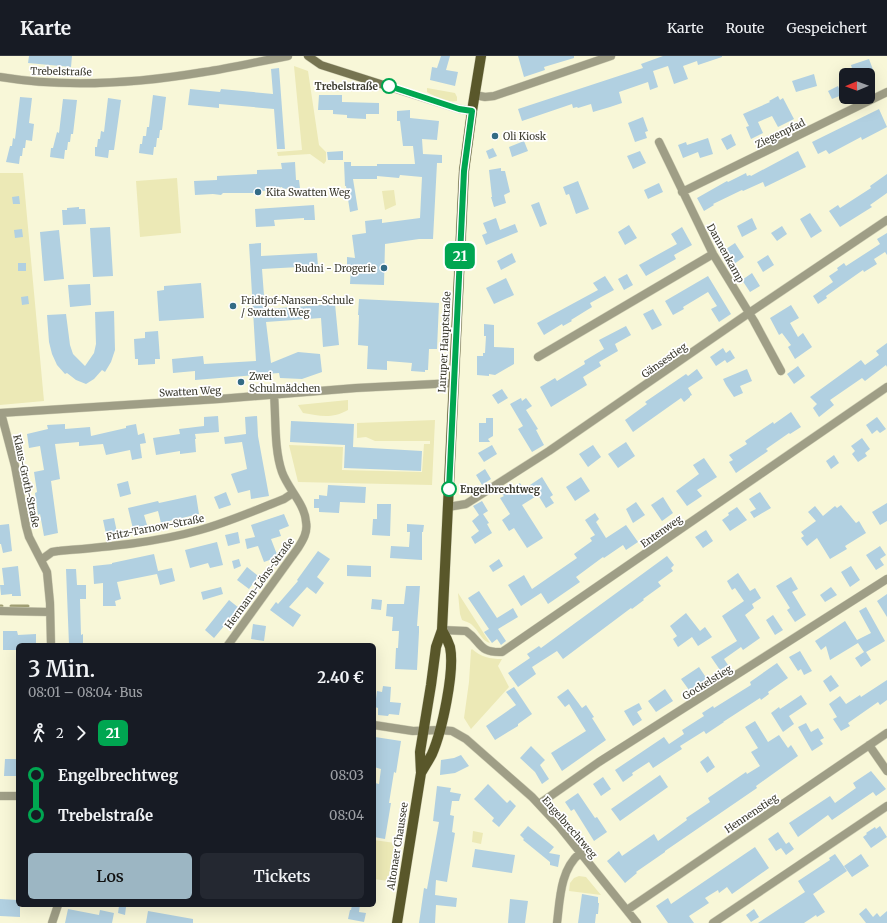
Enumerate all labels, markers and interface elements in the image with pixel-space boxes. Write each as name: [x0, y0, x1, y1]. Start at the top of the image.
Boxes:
text: Karte: [20, 16, 71, 40]
text: Karte: [667, 19, 703, 37]
text: Route: [725, 19, 764, 37]
text: Gespeichert: [786, 19, 867, 37]
street label: Trebelstraße: [30, 64, 92, 79]
north arrow: [839, 68, 875, 104]
map controls: [839, 68, 875, 104]
marker: Trebelstraße: [381, 78, 397, 94]
place label: Trebelstraße: [315, 80, 379, 93]
street label: Ziegenpfad: [753, 116, 807, 151]
place label: Oli Kiosk: [503, 130, 547, 143]
marker: Oli Kiosk: [490, 131, 500, 141]
place label: Kita Swatten Weg: [266, 186, 350, 199]
marker: Kita Swatten Weg: [253, 187, 263, 197]
street label: Dannenkamp: [704, 221, 747, 285]
line badge: 21: [442, 243, 478, 269]
text: 21: [453, 247, 467, 265]
place label: Budni - Drogerie: [295, 262, 376, 275]
marker: Budni - Drogerie: [379, 263, 389, 273]
street label: Luruper Hauptstraße: [435, 291, 454, 393]
place label: Fridtjof-Nansen-Schule / Swatten Weg: [241, 294, 354, 319]
marker: Fridtjof-Nansen-Schule / Swatten Weg: [228, 301, 238, 311]
street label: Gänsestieg: [639, 340, 690, 381]
place label: Zwei Schulmädchen: [249, 370, 321, 395]
marker: Zwei Schulmädchen: [236, 377, 246, 387]
street label: Swatten Weg: [159, 383, 221, 400]
street label: Klaus-Groth-Straße: [10, 433, 43, 529]
marker: Engelbrechtweg: [441, 481, 457, 497]
place label: Engelbrechtweg: [460, 483, 541, 496]
street label: Fritz-Tarnow-Straße: [105, 512, 205, 543]
street label: Entenweg: [638, 512, 685, 550]
street label: Hermann-Löns-Straße: [222, 535, 297, 631]
text: 3 Min.: [28, 655, 95, 683]
street label: Gockelstieg: [680, 662, 735, 703]
text: 2.40 €: [317, 668, 364, 687]
text: 08:01 – 08:04 · Bus: [28, 684, 143, 701]
icon: walk: [28, 722, 50, 744]
icon: forward: [70, 722, 92, 744]
text: 21: [106, 724, 120, 742]
text: 2: [56, 725, 64, 742]
text: Engelbrechtweg: [58, 766, 178, 785]
text: 08:03: [330, 767, 364, 784]
street label: Hennenstieg: [722, 791, 780, 836]
street label: Engelbrechtweg: [539, 794, 600, 861]
street label: Altonaer Chaussee: [384, 801, 411, 892]
text: Trebelstraße: [58, 806, 153, 825]
text: 08:04: [329, 807, 364, 824]
button: Los: [28, 853, 192, 899]
button: Tickets: [200, 853, 364, 899]

